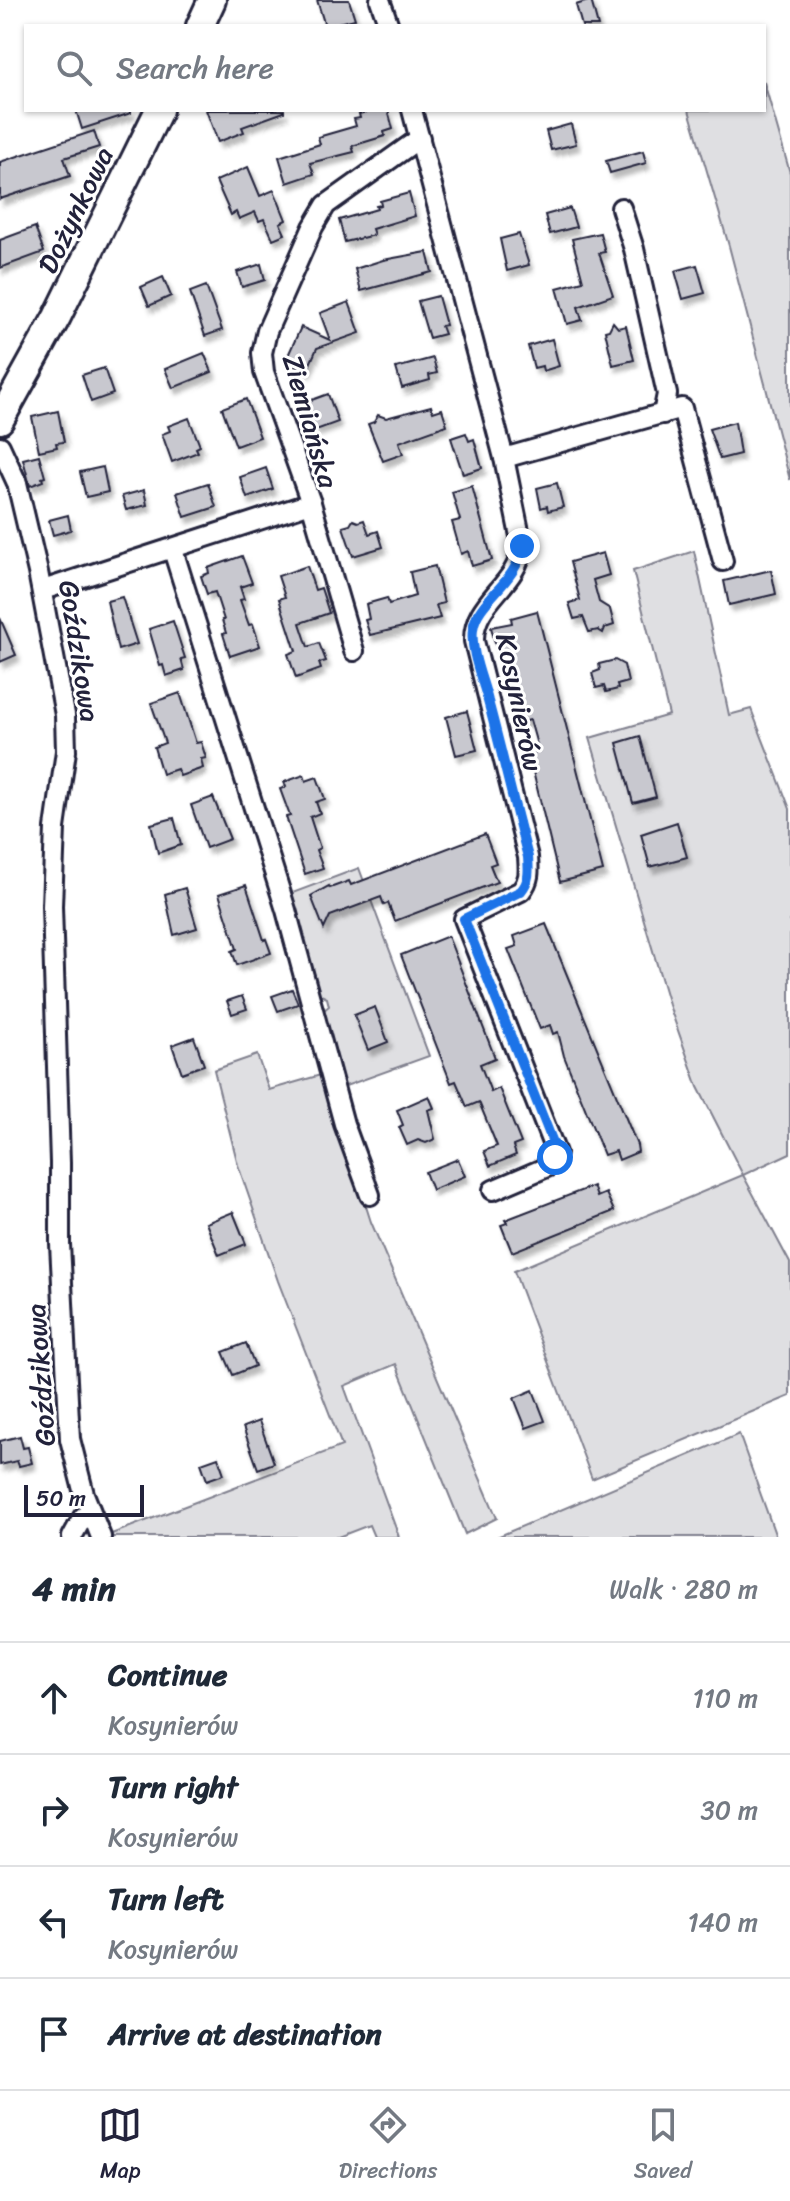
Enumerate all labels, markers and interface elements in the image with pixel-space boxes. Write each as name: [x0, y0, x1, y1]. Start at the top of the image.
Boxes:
search box: [24, 24, 766, 112]
text: Search here: [116, 41, 274, 95]
icon: search: [52, 46, 96, 90]
street label: Dożynkowa: [24, 138, 127, 282]
street label: Ziemiańska: [268, 348, 353, 495]
route end: [504, 528, 540, 564]
street label: Goździkowa: [44, 577, 115, 725]
street label: Kosynierów: [481, 628, 558, 776]
route start: [537, 1139, 573, 1175]
street label: Goździkowa: [11, 1302, 70, 1448]
text: 50 m: [36, 1479, 86, 1518]
scale bar: [24, 1481, 144, 1517]
text: 4 min: [32, 1559, 116, 1619]
text: Walk · 280 m: [609, 1566, 758, 1612]
text: Continue: [108, 1648, 227, 1702]
text: 110 m: [693, 1675, 758, 1721]
icon: ahead: [32, 1676, 76, 1720]
text: Kosynierów: [108, 1702, 238, 1748]
text: Turn right: [108, 1760, 238, 1814]
text: 30 m: [701, 1787, 758, 1833]
icon: right: [32, 1788, 76, 1832]
text: Kosynierów: [108, 1814, 238, 1860]
text: Turn left: [108, 1872, 224, 1926]
text: 140 m: [687, 1899, 758, 1945]
icon: left: [32, 1900, 76, 1944]
text: Kosynierów: [108, 1926, 238, 1972]
text: Arrive at destination: [108, 2007, 382, 2061]
icon: arrive: [32, 2012, 76, 2056]
tab: Map: [98, 2103, 142, 2190]
tab: Directions: [339, 2103, 437, 2190]
tab: Saved: [634, 2103, 692, 2190]

